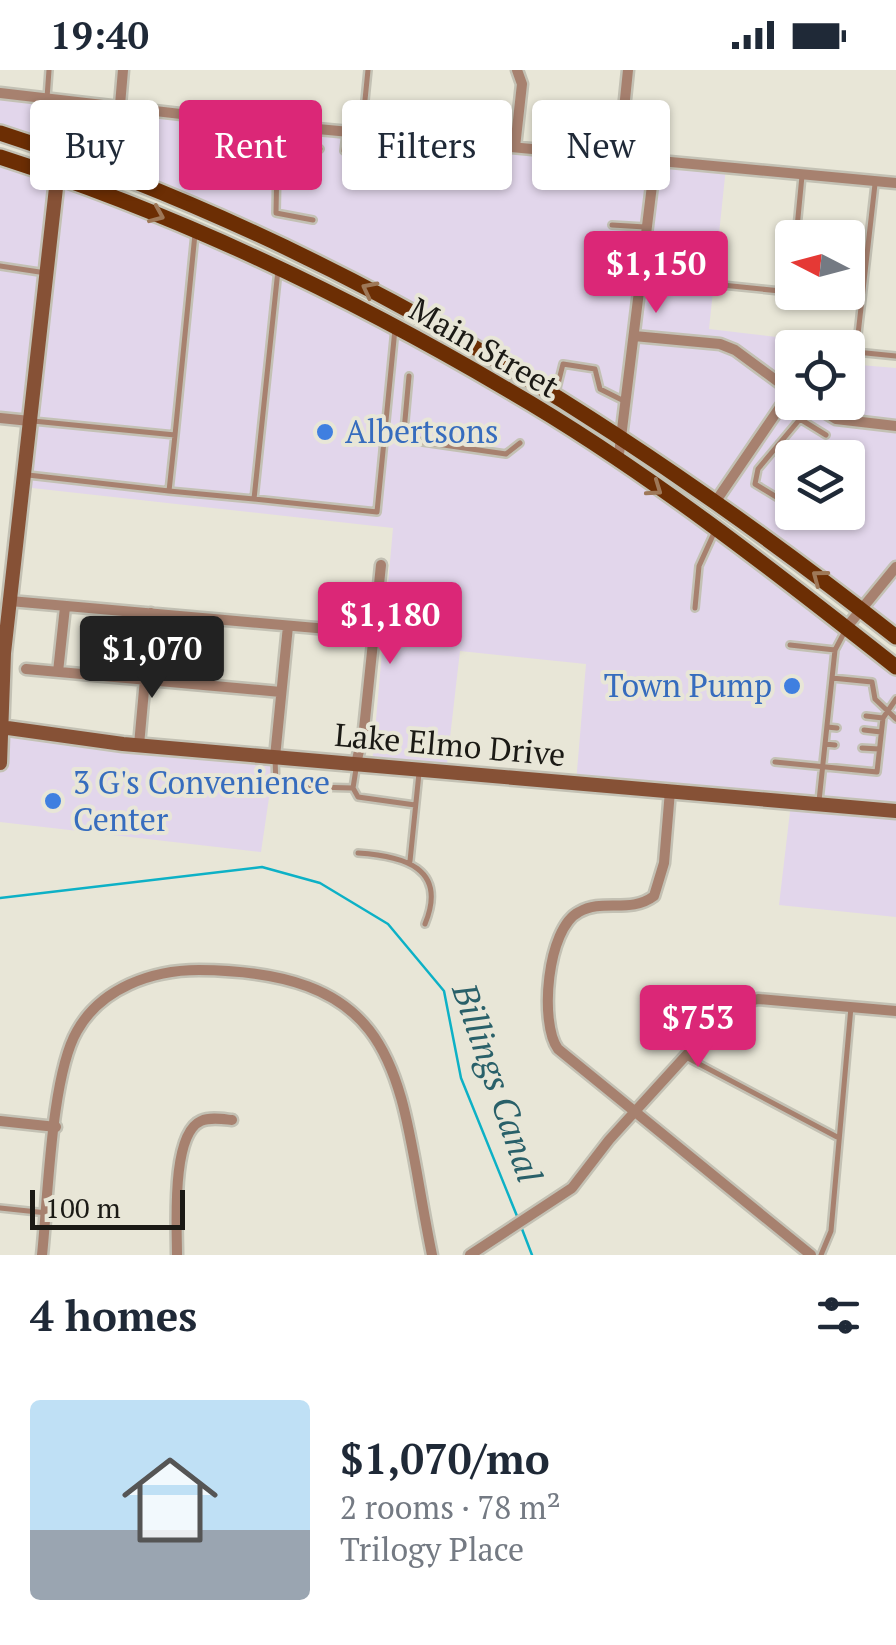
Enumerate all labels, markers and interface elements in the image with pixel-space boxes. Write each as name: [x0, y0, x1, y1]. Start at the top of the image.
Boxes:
text: 19:40: [50, 10, 149, 60]
chip: Buy: [30, 100, 159, 190]
chip: Rent: [179, 100, 322, 190]
chip: Filters: [342, 100, 512, 190]
chip: New: [532, 100, 670, 190]
one-way arrow: [147, 204, 165, 224]
north arrow: [775, 220, 865, 310]
map controls: [775, 220, 865, 530]
pin: $1,150: [575, 231, 737, 316]
text: $1,150: [606, 242, 706, 284]
one-way arrow: [362, 282, 380, 301]
street label: Main Street: [402, 288, 567, 407]
button: locate: [775, 330, 865, 420]
place label: Albertsons: [345, 410, 499, 452]
marker: Albertsons: [314, 421, 336, 443]
button: layers: [775, 440, 865, 530]
one-way arrow: [644, 477, 663, 495]
one-way arrow: [812, 572, 830, 589]
pin: $1,180: [309, 582, 471, 667]
text: $1,180: [340, 593, 440, 635]
pin: $1,070: [71, 616, 233, 701]
text: $1,070: [102, 627, 202, 669]
place label: Town Pump: [604, 664, 772, 706]
marker: Town Pump: [781, 675, 803, 697]
street label: Lake Elmo Drive: [333, 713, 567, 775]
place label: 3 G's Convenience Center: [73, 761, 330, 840]
marker: 3 G's Convenience Center: [42, 790, 64, 812]
water label: Billings Canal: [442, 976, 554, 1189]
pin: $753: [639, 985, 757, 1070]
text: $753: [662, 996, 734, 1038]
scale bar: [30, 1185, 185, 1230]
text: 100 m: [45, 1189, 121, 1226]
text: 4 homes: [30, 1287, 197, 1343]
icon: filters: [811, 1288, 866, 1343]
text: $1,070/mo: [340, 1430, 550, 1486]
icon: home: [110, 1440, 230, 1560]
text: 2 rooms · 78 m²: [340, 1486, 561, 1528]
text: Trilogy Place: [340, 1528, 524, 1570]

